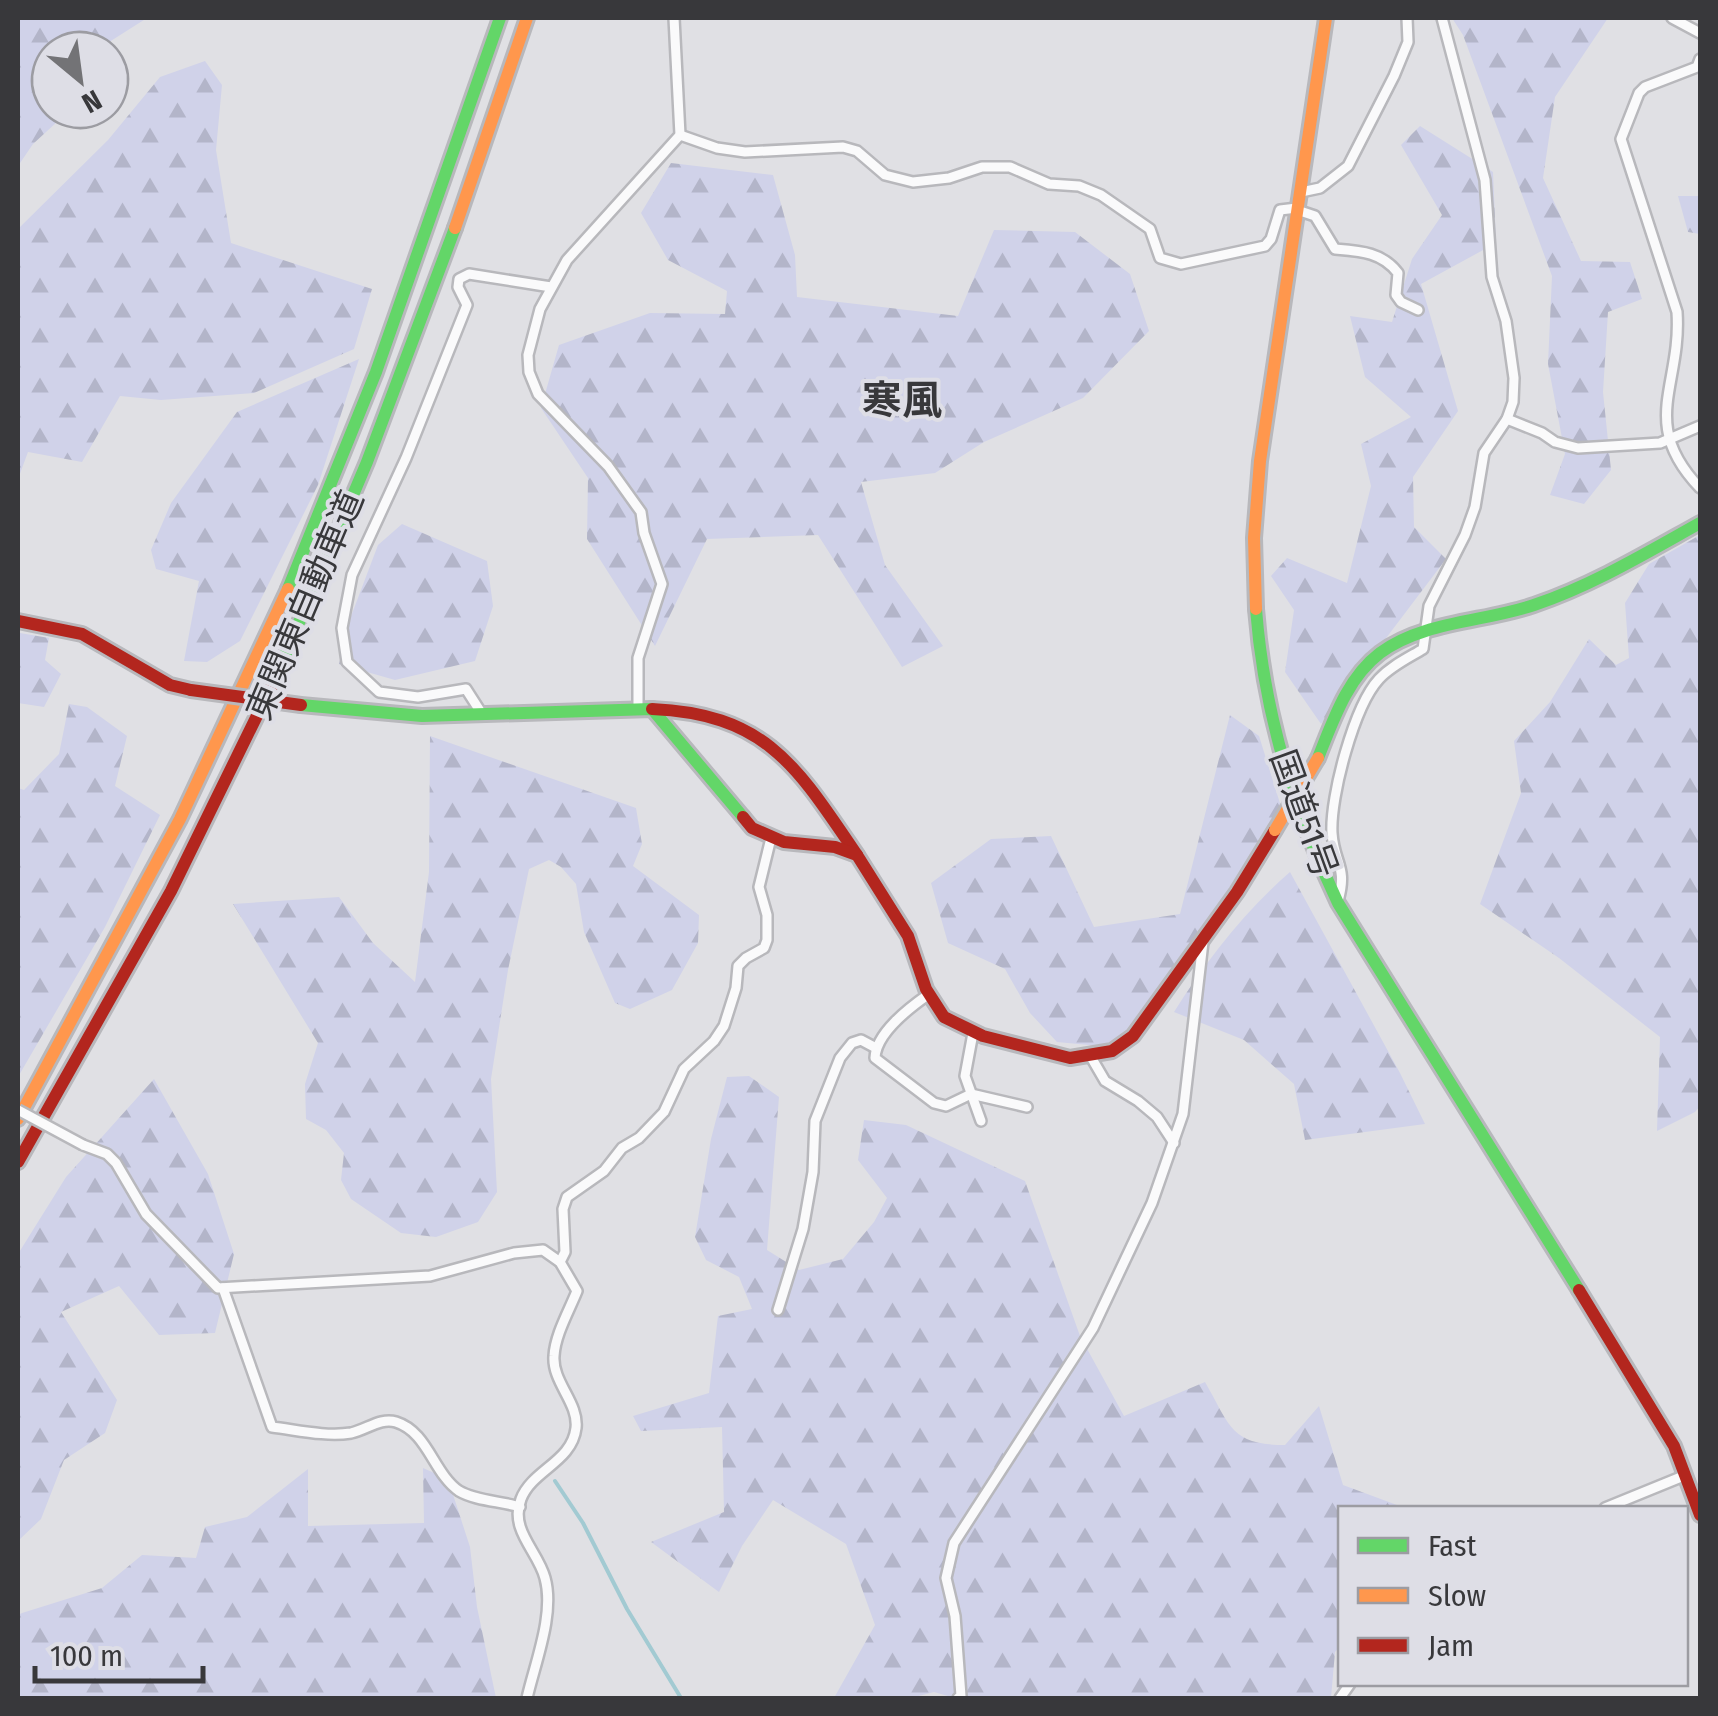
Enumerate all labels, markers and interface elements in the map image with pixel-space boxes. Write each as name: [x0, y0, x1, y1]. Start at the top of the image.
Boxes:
north arrow: [30, 30, 130, 130]
text: N: [77, 83, 107, 120]
district label: 寒風: [862, 377, 942, 425]
street label: 東関東自動車道: [238, 484, 372, 726]
street label: 国道51号: [1262, 744, 1346, 884]
legend: [1338, 1506, 1688, 1686]
text: Fast: [1428, 1528, 1477, 1564]
text: Slow: [1428, 1578, 1486, 1614]
scale bar: [35, 1621, 202, 1683]
text: Jam: [1428, 1628, 1474, 1664]
text: 100 m: [50, 1638, 123, 1674]

